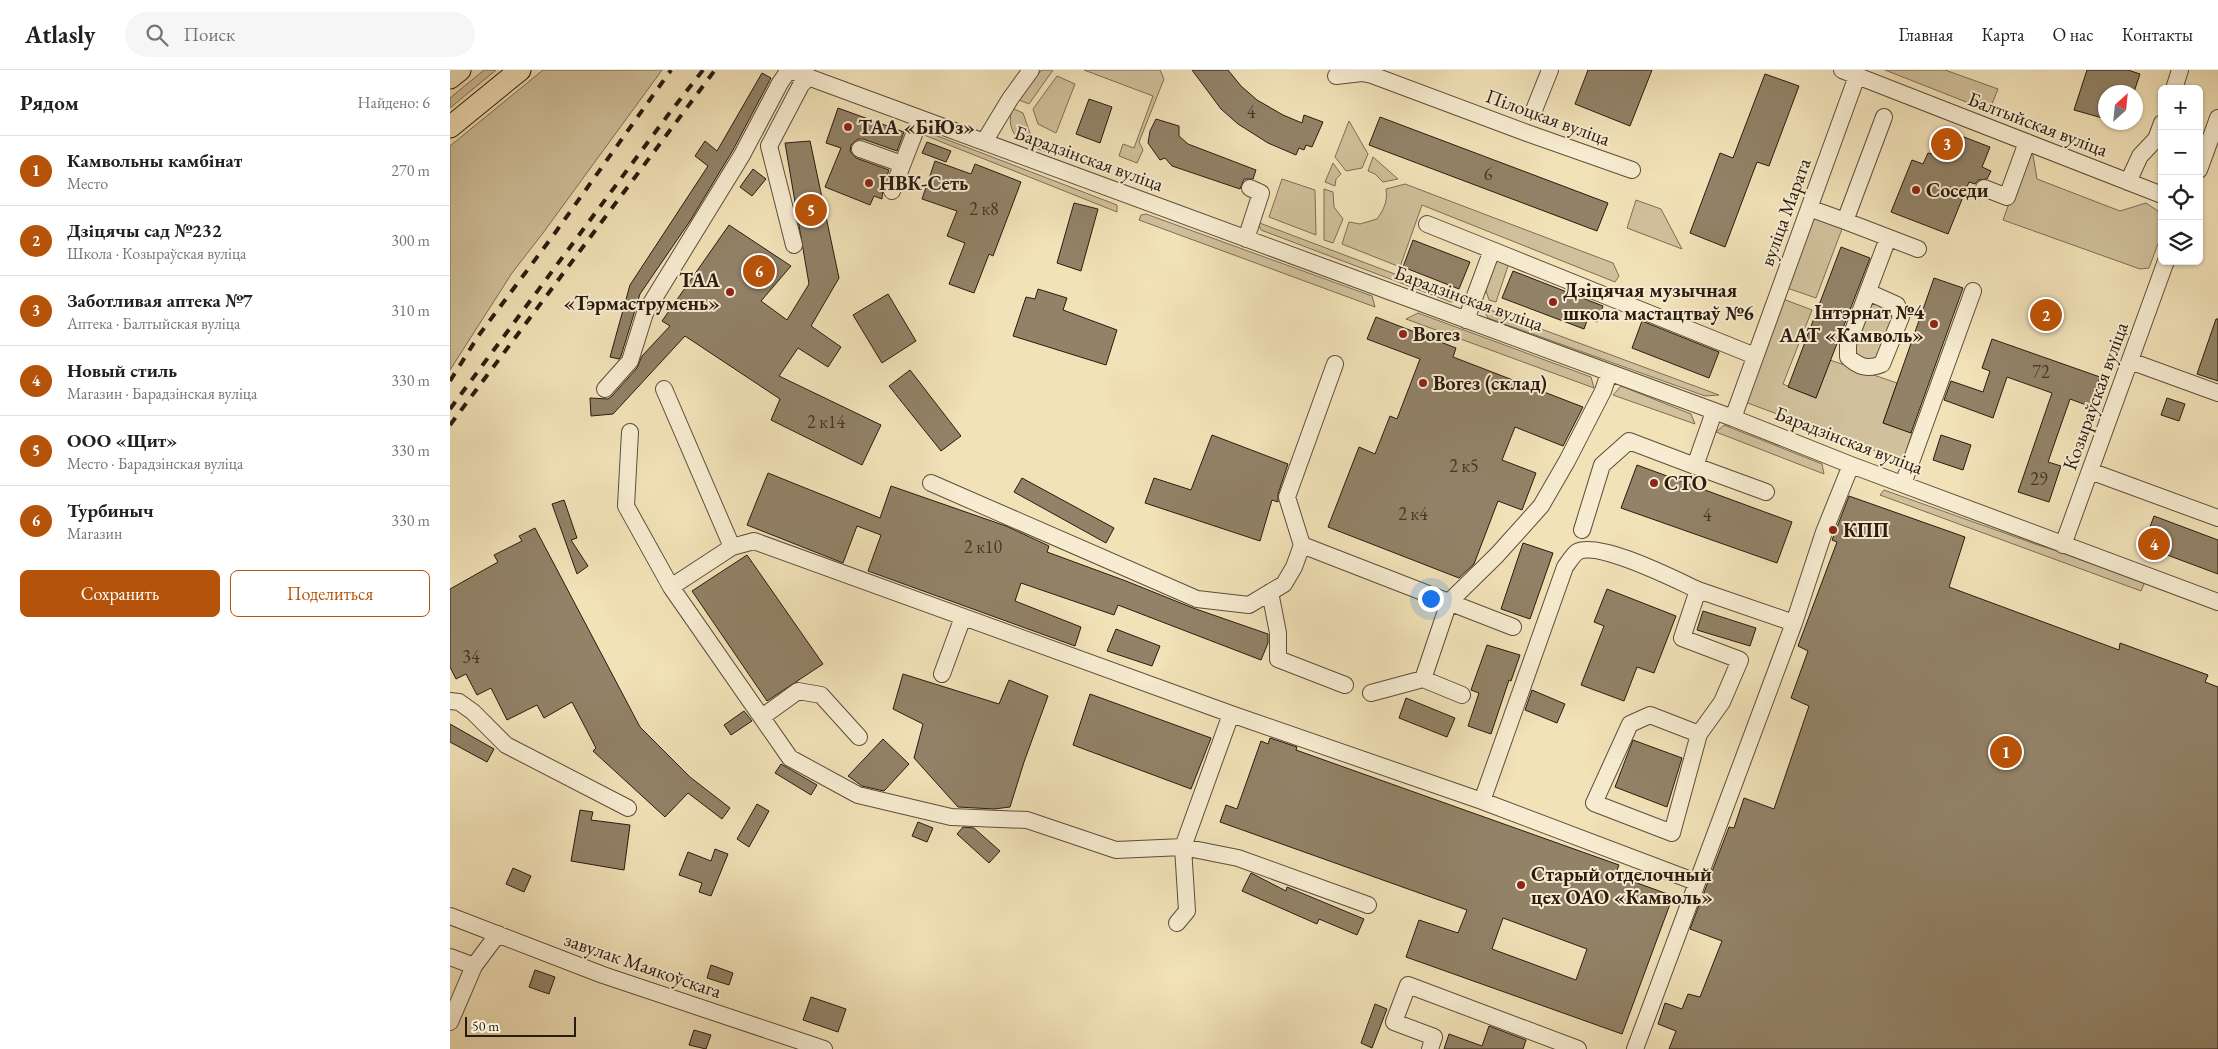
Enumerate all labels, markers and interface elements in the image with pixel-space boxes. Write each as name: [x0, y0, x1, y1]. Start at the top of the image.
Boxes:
search box: [125, 12, 475, 57]
text: Atlasly: [25, 19, 95, 50]
icon: search: [143, 21, 171, 49]
text: Поиск: [183, 22, 235, 47]
text: Главная: [1899, 23, 1953, 46]
text: Карта: [1981, 23, 2024, 46]
text: О нас: [2052, 23, 2094, 46]
text: Контакты: [2122, 23, 2193, 46]
street label: Пілоцкая вуліца: [1482, 82, 1614, 152]
street label: Балтыйская вуліца: [1964, 85, 2112, 163]
north arrow: [2098, 85, 2143, 130]
map controls: [2158, 85, 2203, 265]
button: +: [2158, 85, 2203, 130]
text: Рядом: [20, 89, 79, 116]
text: Найдено: 6: [358, 92, 430, 113]
house number: 4: [1247, 100, 1256, 123]
place label: ТАА «БіЮз»: [858, 114, 975, 140]
street label: Барадзінская вуліца: [1011, 119, 1167, 197]
marker: ТАА «БіЮз»: [842, 121, 854, 133]
pin: 3: [1931, 125, 1963, 163]
button: −: [2158, 130, 2203, 175]
text: Камвольны камбінат: [67, 148, 242, 173]
street label: вуліца Марата: [1753, 154, 1817, 270]
text: 1: [32, 160, 40, 181]
text: 270 m: [391, 160, 430, 181]
house number: 6: [1484, 162, 1493, 185]
place label: НВК-Сеть: [879, 170, 968, 196]
text: Место: [67, 173, 108, 194]
button: locate: [2158, 175, 2203, 220]
marker: НВК-Сеть: [863, 177, 875, 189]
place label: Соседи: [1926, 177, 1989, 203]
marker: Соседи: [1910, 184, 1922, 196]
pin: 5: [795, 191, 827, 229]
house number: 2 к8: [969, 197, 999, 220]
text: Дзіцячы сад №232: [67, 218, 222, 243]
button: layers: [2158, 220, 2203, 265]
text: 2: [32, 230, 40, 251]
text: 300 m: [391, 230, 430, 251]
text: Школа · Козыраўская вуліца: [67, 243, 247, 264]
pin: 6: [743, 252, 775, 290]
street label: Барадзінская вуліца: [1391, 259, 1547, 337]
place label: ТАА «Тэрмаструмень»: [563, 267, 721, 316]
place label: Дзіцячая музычная школа мастацтваў №6: [1563, 277, 1754, 326]
marker: ТАА «Тэрмаструмень»: [724, 286, 736, 298]
text: Заботливая аптека №7: [67, 288, 252, 313]
marker: Дзіцячая музычная школа мастацтваў №6: [1547, 296, 1559, 308]
pin: 2: [2030, 296, 2062, 334]
place label: Інтэрнат №4 ААТ «Камволь»: [1778, 299, 1924, 348]
text: 3: [32, 300, 40, 321]
text: 310 m: [391, 300, 430, 321]
text: Аптека · Балтыйская вуліца: [67, 313, 240, 334]
marker: Інтэрнат №4 ААТ «Камволь»: [1928, 318, 1940, 330]
street label: Козыраўская вуліца: [2056, 318, 2134, 474]
place label: Вогез: [1413, 321, 1460, 347]
marker: Вогез: [1397, 328, 1409, 340]
text: Новый стиль: [67, 358, 177, 383]
house number: 72: [2032, 360, 2050, 383]
text: 4: [32, 370, 40, 391]
text: 330 m: [391, 370, 430, 391]
place label: Вогез (склад): [1433, 370, 1547, 396]
marker: Вогез (склад): [1417, 377, 1429, 389]
text: Магазин · Барадзінская вуліца: [67, 383, 257, 404]
street label: Барадзінская вуліца: [1771, 400, 1927, 480]
house number: 2 к14: [807, 410, 845, 433]
text: ООО «Щит»: [67, 428, 177, 453]
text: 5: [32, 440, 40, 461]
text: 330 m: [391, 440, 430, 461]
text: Место · Барадзінская вуліца: [67, 453, 243, 474]
house number: 2 к5: [1449, 454, 1479, 477]
house number: 29: [2030, 467, 2048, 490]
place label: СТО: [1664, 470, 1707, 496]
marker: СТО: [1648, 477, 1660, 489]
text: Турбиныч: [67, 498, 154, 523]
house number: 2 к4: [1398, 502, 1428, 525]
house number: 4: [1703, 503, 1712, 526]
text: 6: [32, 510, 40, 531]
text: 330 m: [391, 510, 430, 531]
place label: КПП: [1843, 517, 1889, 543]
text: Магазин: [67, 523, 122, 544]
marker: КПП: [1827, 524, 1839, 536]
pin: 4: [2138, 525, 2170, 563]
house number: 2 к10: [964, 535, 1002, 558]
button: Сохранить: [20, 570, 220, 617]
button: Поделиться: [230, 570, 430, 617]
your location: [1418, 586, 1444, 612]
house number: 34: [462, 645, 480, 668]
pin: 1: [1990, 733, 2022, 771]
place label: Старый отделочный цех ОАО «Камволь»: [1531, 861, 1713, 910]
marker: Старый отделочный цех ОАО «Камволь»: [1515, 879, 1527, 891]
street label: завулак Маякоўскага: [561, 926, 725, 1004]
scale bar: [465, 1014, 576, 1037]
text: 50 m: [472, 1017, 499, 1035]

